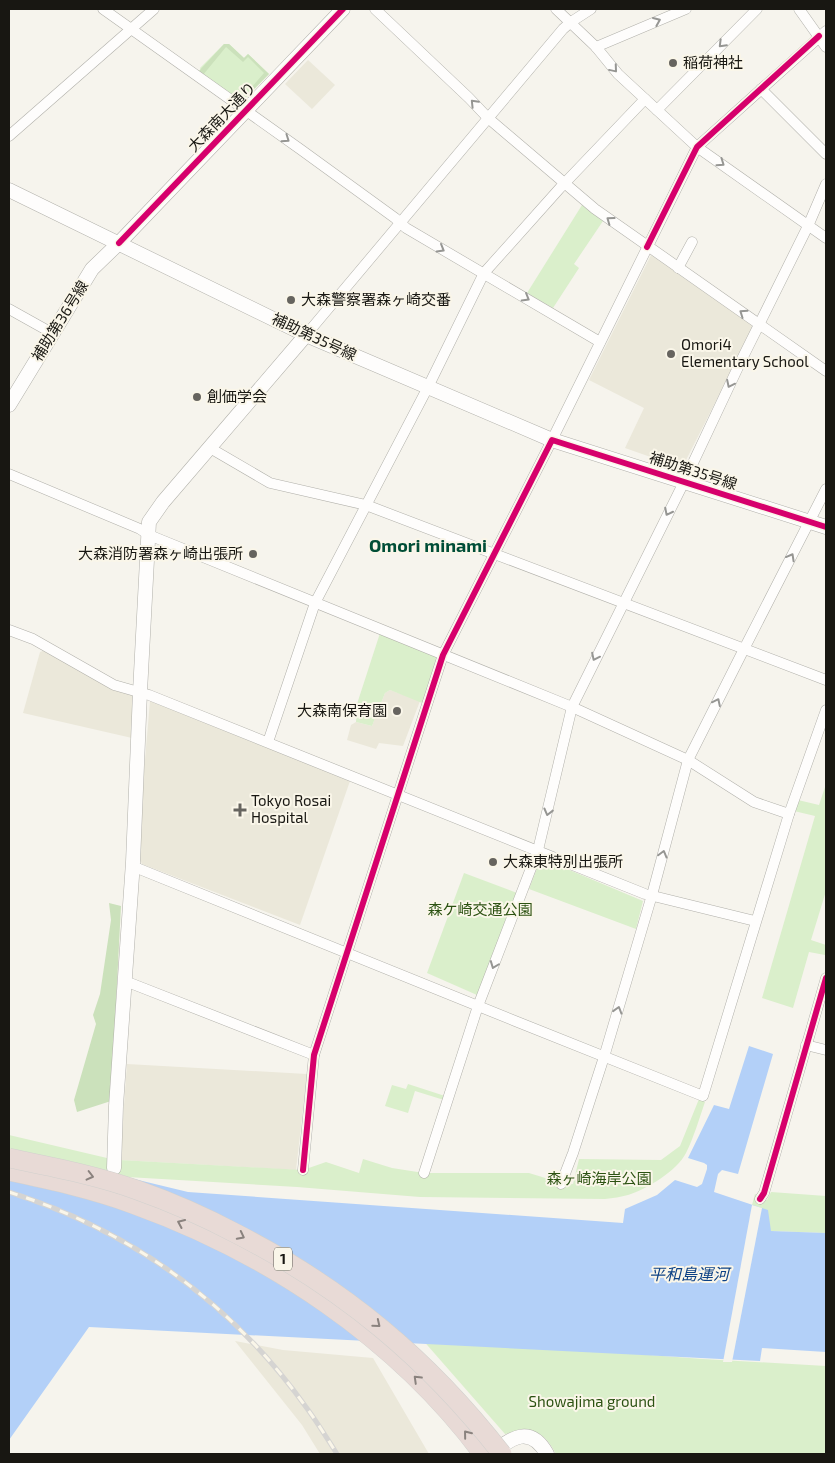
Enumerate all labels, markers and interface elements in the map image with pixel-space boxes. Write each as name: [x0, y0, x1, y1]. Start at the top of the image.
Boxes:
one-way arrow: [652, 17, 661, 28]
one-way arrow: [719, 38, 728, 47]
place label: 稲荷神社: [683, 53, 743, 71]
marker: 稲荷神社: [667, 57, 679, 69]
one-way arrow: [608, 63, 617, 72]
street label: 大森南大通り: [184, 78, 259, 155]
one-way arrow: [470, 99, 479, 108]
one-way arrow: [280, 133, 290, 142]
one-way arrow: [716, 157, 725, 167]
one-way arrow: [606, 217, 616, 226]
one-way arrow: [436, 242, 445, 252]
street label: 補助第36号線: [27, 277, 91, 364]
place label: 大森警察署森ヶ崎交番: [301, 290, 451, 308]
one-way arrow: [521, 292, 530, 302]
marker: 大森警察署森ヶ崎交番: [285, 294, 297, 306]
street label: 補助第35号線: [269, 309, 360, 364]
one-way arrow: [739, 310, 749, 319]
place label: Omori4 Elementary School: [681, 335, 809, 370]
marker: Omori4 Elementary School: [665, 348, 677, 360]
one-way arrow: [726, 379, 737, 388]
place label: 創価学会: [207, 387, 267, 405]
marker: 創価学会: [191, 391, 203, 403]
street label: 補助第35号線: [647, 447, 740, 493]
one-way arrow: [664, 507, 674, 516]
district label: Omori minami: [369, 534, 487, 556]
place label: 大森消防署森ヶ崎出張所: [78, 544, 243, 562]
marker: 大森消防署森ヶ崎出張所: [247, 548, 259, 560]
one-way arrow: [785, 553, 795, 562]
one-way arrow: [592, 652, 602, 661]
one-way arrow: [711, 698, 721, 707]
place label: 大森南保育園: [297, 701, 387, 719]
marker: 大森南保育園: [391, 705, 403, 717]
place label: Tokyo Rosai Hospital: [251, 791, 331, 826]
marker: Tokyo Rosai Hospital: [233, 803, 247, 817]
one-way arrow: [543, 807, 553, 815]
one-way arrow: [658, 850, 668, 859]
place label: 大森東特別出張所: [503, 852, 623, 870]
marker: 大森東特別出張所: [487, 856, 499, 868]
park label: 森ケ崎交通公園: [427, 900, 533, 918]
one-way arrow: [490, 960, 500, 969]
one-way arrow: [612, 1006, 622, 1015]
park label: 森ヶ崎海岸公園: [546, 1169, 652, 1187]
one-way arrow: [86, 1170, 95, 1181]
one-way arrow: [177, 1219, 186, 1229]
one-way arrow: [236, 1230, 245, 1240]
road number: 1: [274, 1248, 292, 1270]
water label: 平和島運河: [649, 1264, 732, 1283]
one-way arrow: [371, 1319, 380, 1327]
one-way arrow: [414, 1376, 423, 1385]
park label: Showajima ground: [529, 1392, 655, 1411]
one-way arrow: [465, 1431, 473, 1440]

